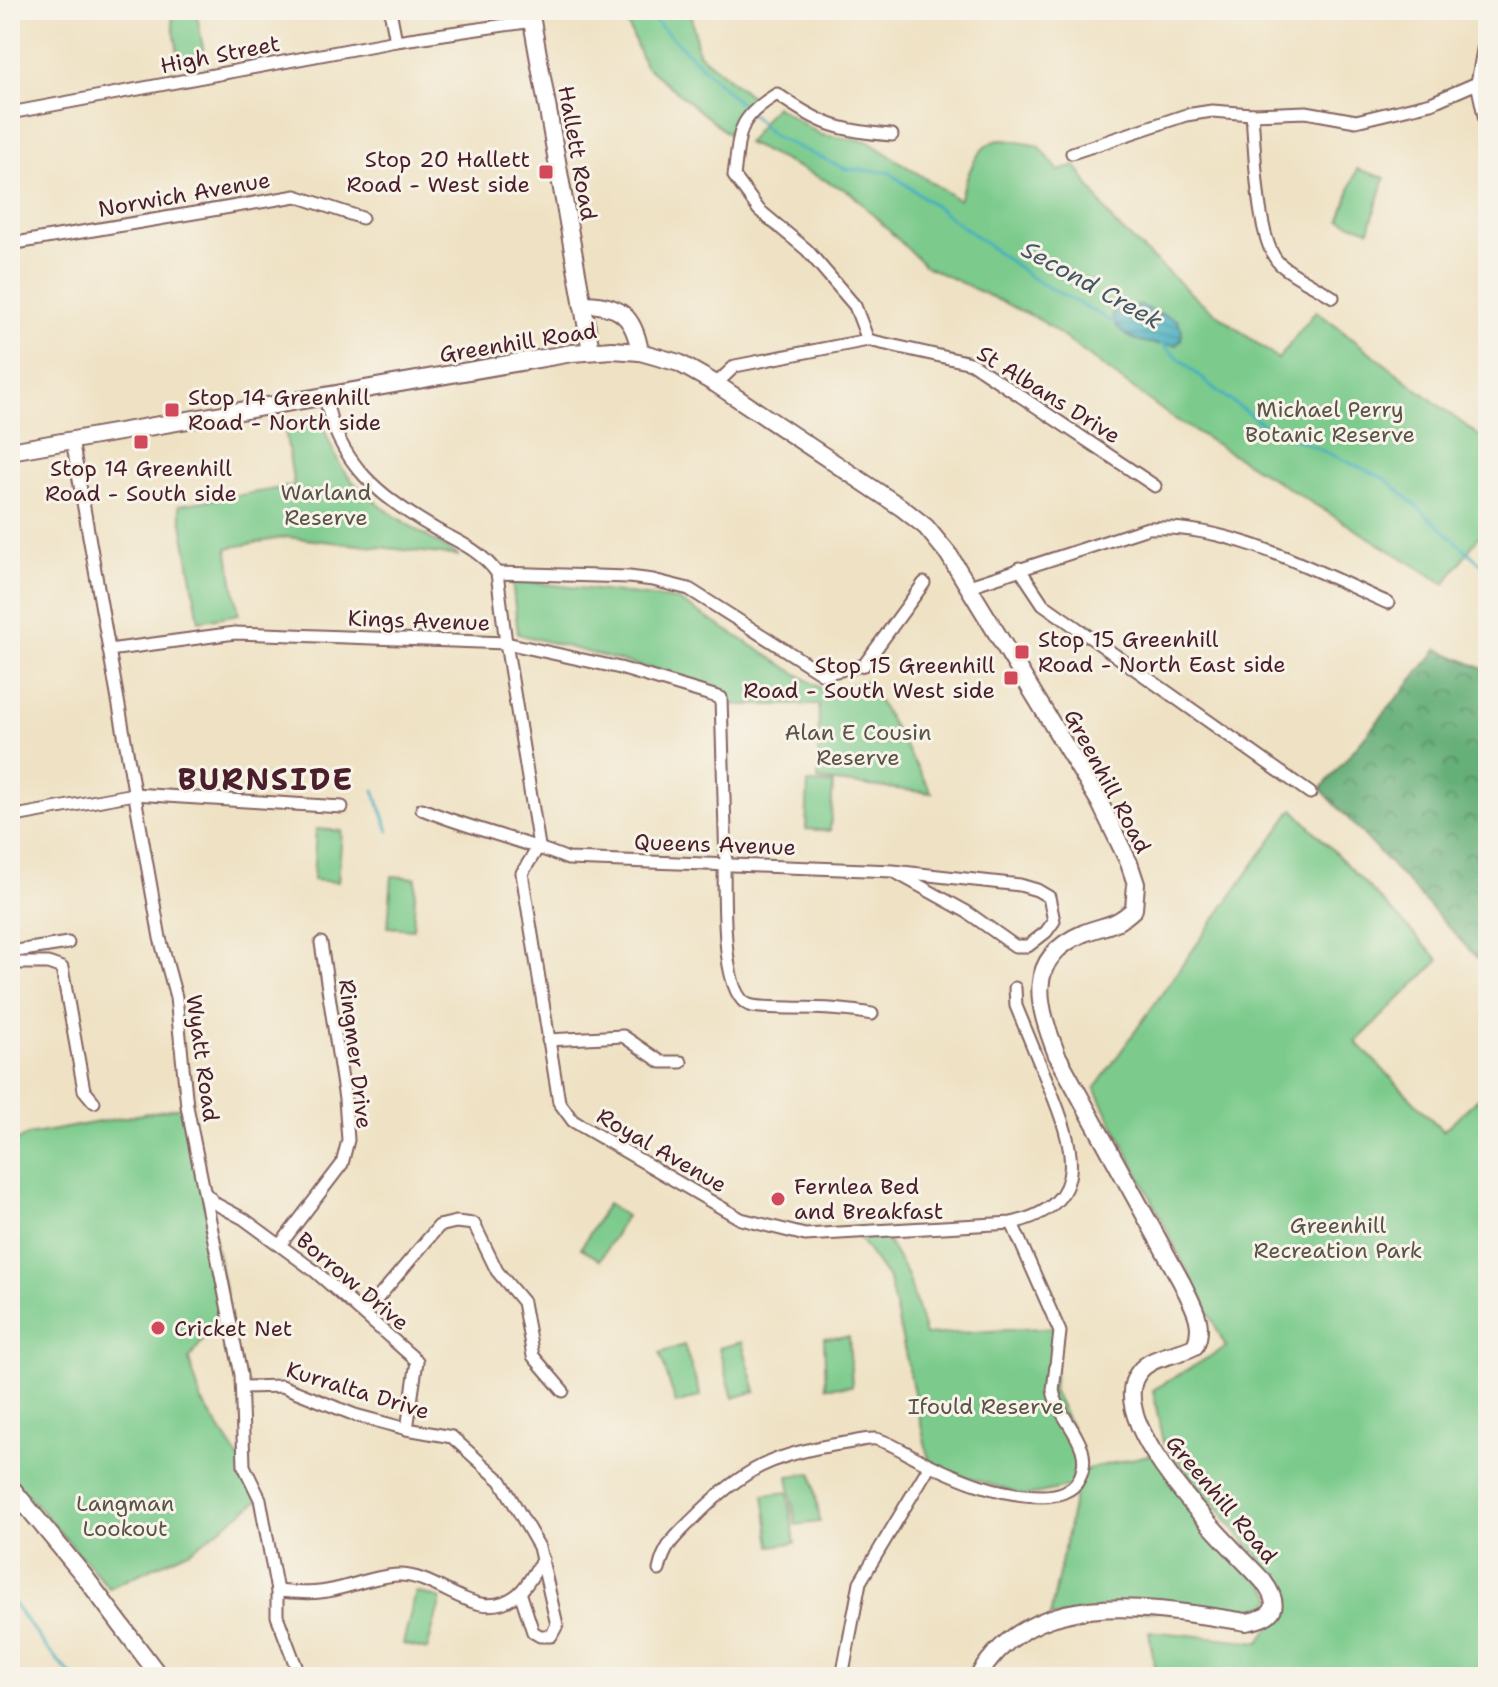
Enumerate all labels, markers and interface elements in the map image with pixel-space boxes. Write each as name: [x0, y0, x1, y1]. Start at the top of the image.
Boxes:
street label: High Street: [158, 29, 282, 80]
street label: Hallett Road: [551, 84, 604, 223]
place label: Stop 20 Hallett Road - West side: [347, 145, 530, 199]
marker: Stop 20 Hallett Road - West side: [537, 163, 555, 181]
street label: Norwich Avenue: [96, 165, 272, 224]
water label: Second Creek: [1016, 233, 1168, 337]
street label: Greenhill Road: [437, 316, 599, 369]
street label: St Albans Drive: [971, 339, 1126, 450]
place label: Stop 14 Greenhill Road - North side: [188, 383, 381, 437]
park label: Michael Perry Botanic Reserve: [1245, 395, 1415, 449]
marker: Stop 14 Greenhill Road - North side: [163, 401, 181, 419]
marker: Stop 14 Greenhill Road - South side: [132, 433, 150, 451]
place label: Stop 14 Greenhill Road - South side: [45, 454, 237, 508]
park label: Warland Reserve: [280, 478, 372, 532]
street label: Kings Avenue: [347, 604, 491, 637]
place label: Stop 15 Greenhill Road - North East side: [1038, 625, 1286, 679]
marker: Stop 15 Greenhill Road - North East side: [1013, 643, 1031, 661]
place label: Stop 15 Greenhill Road - South West side: [743, 651, 995, 705]
marker: Stop 15 Greenhill Road - South West side: [1002, 669, 1020, 687]
street label: Greenhill Road: [1057, 704, 1158, 858]
park label: Alan E Cousin Reserve: [785, 718, 931, 772]
district label: BURNSIDE: [178, 759, 354, 800]
street label: Queens Avenue: [633, 827, 797, 862]
street label: Ringmer Drive: [332, 978, 379, 1131]
street label: Wyatt Road: [179, 993, 226, 1124]
street label: Royal Avenue: [591, 1101, 732, 1199]
place label: Fernlea Bed and Breakfast: [794, 1172, 943, 1226]
marker: Fernlea Bed and Breakfast: [769, 1190, 787, 1208]
park label: Greenhill Recreation Park: [1254, 1211, 1422, 1265]
street label: Borrow Drive: [290, 1226, 415, 1337]
place label: Cricket Net: [174, 1314, 292, 1343]
marker: Cricket Net: [149, 1319, 167, 1337]
street label: Kurralta Drive: [283, 1355, 433, 1426]
park label: Ifould Reserve: [908, 1392, 1064, 1421]
street label: Greenhill Road: [1159, 1429, 1284, 1570]
park label: Langman Lookout: [76, 1489, 174, 1543]

